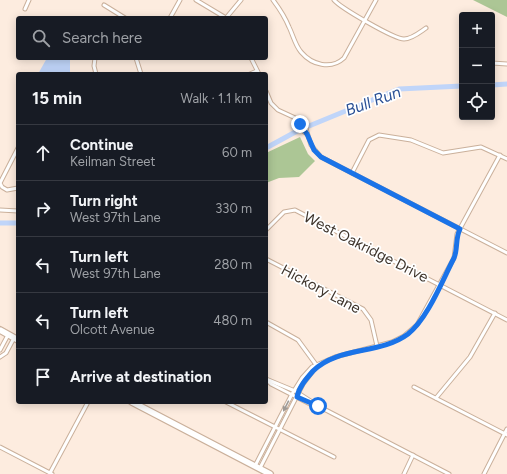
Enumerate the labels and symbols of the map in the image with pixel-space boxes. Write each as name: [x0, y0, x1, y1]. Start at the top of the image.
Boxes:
water label: Bull Run: [343, 82, 403, 120]
route end: [291, 115, 309, 133]
street label: West Oakridge Drive: [301, 208, 431, 286]
street label: Hickory Lane: [278, 261, 364, 317]
route start: [309, 397, 327, 415]
one-way arrow: [283, 400, 289, 412]

